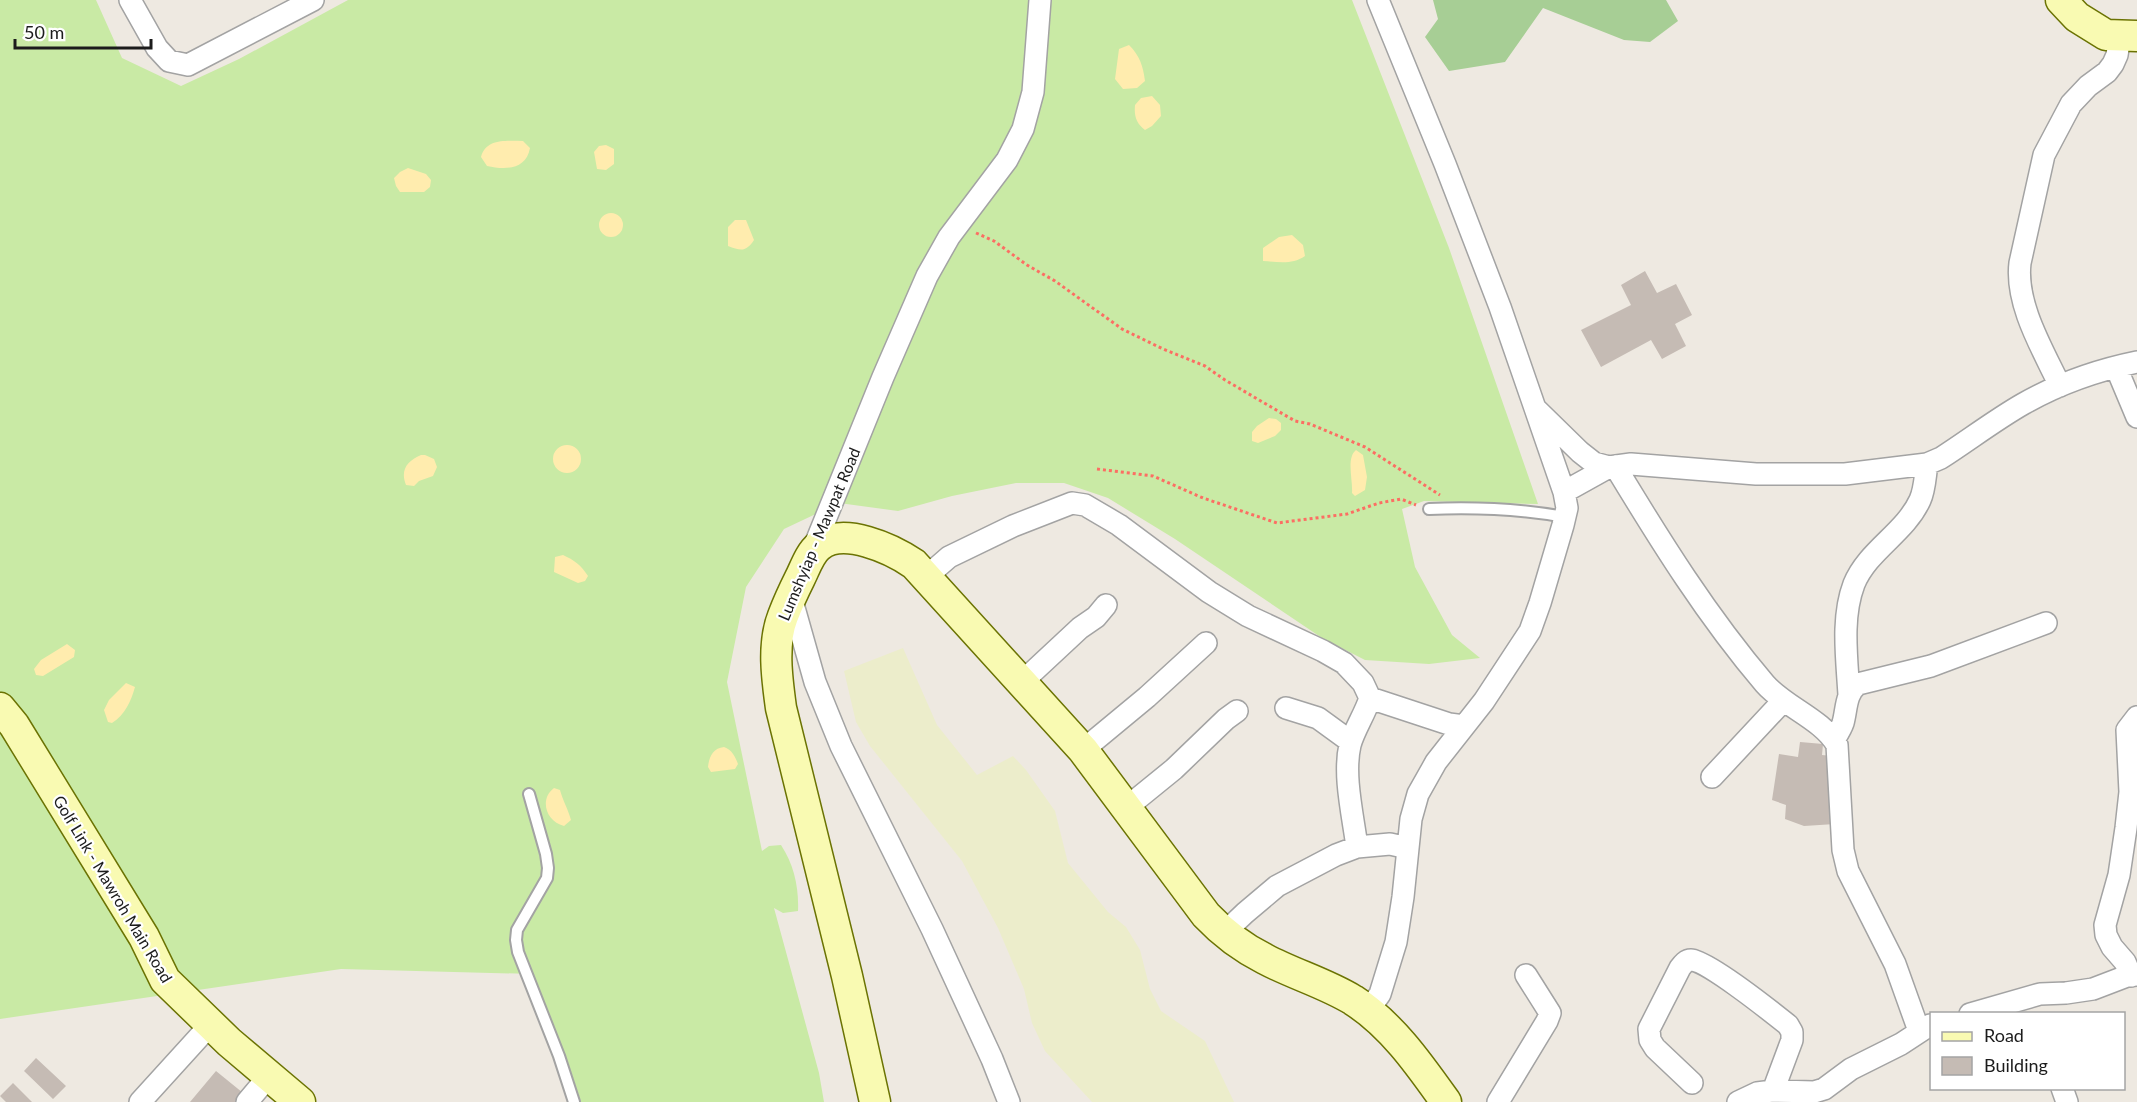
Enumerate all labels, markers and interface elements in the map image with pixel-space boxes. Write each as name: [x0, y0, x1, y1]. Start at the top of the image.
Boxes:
scale bar: [15, 12, 152, 50]
text: 50 m: [24, 21, 64, 43]
street label: Lumshyiap - Mawpat Road: [773, 445, 864, 623]
street label: Golf Link - Mawroh Main Road: [50, 792, 177, 986]
legend: [1930, 1012, 2125, 1090]
text: Road: [1984, 1024, 2024, 1046]
text: Building: [1984, 1054, 2048, 1076]

